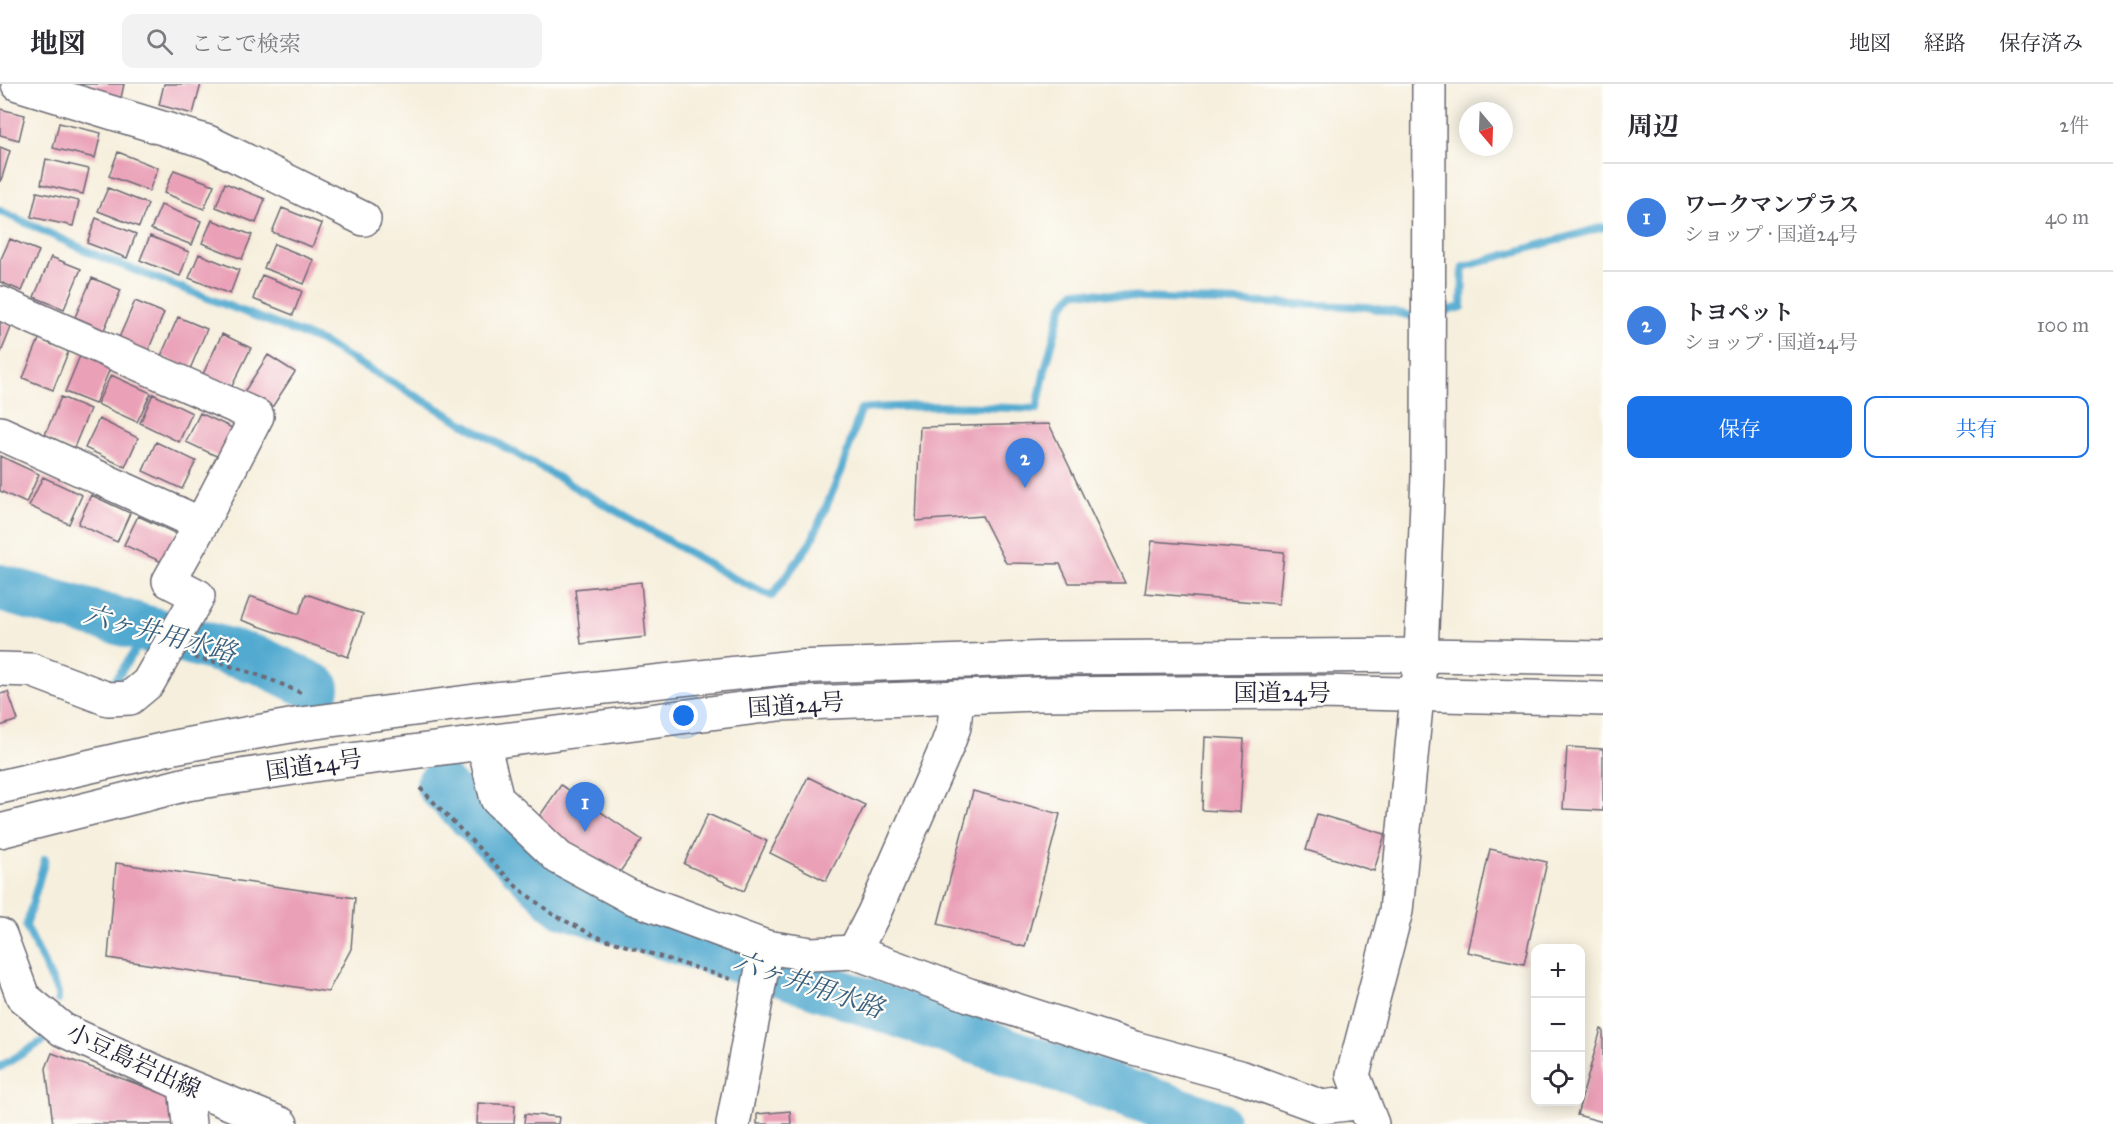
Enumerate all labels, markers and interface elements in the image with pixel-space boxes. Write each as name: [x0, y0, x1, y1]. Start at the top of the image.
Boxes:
search box: [122, 14, 542, 68]
icon: search: [143, 25, 176, 58]
text: 地図: [30, 26, 86, 61]
text: ここで検索: [191, 30, 301, 57]
text: 地図: [1849, 30, 1891, 56]
text: 経路: [1924, 30, 1966, 56]
text: 保存済み: [1999, 30, 2083, 56]
north arrow: [1459, 102, 1513, 156]
text: 周辺: [1627, 110, 1679, 142]
text: 2件: [2059, 113, 2089, 137]
text: ワークマンプラス: [1684, 191, 1859, 218]
text: 1: [1643, 205, 1650, 229]
text: 40 m: [2045, 205, 2089, 229]
text: ショップ · 国道24号: [1684, 222, 1858, 246]
text: トヨペット: [1684, 299, 1794, 326]
text: 2: [1642, 313, 1651, 337]
text: 100 m: [2037, 313, 2089, 337]
text: ショップ · 国道24号: [1684, 330, 1858, 354]
button: 保存: [1627, 396, 1852, 458]
button: 共有: [1864, 396, 2089, 458]
pin: 2: [1006, 438, 1044, 488]
water label: 六ヶ井用水路: [81, 597, 241, 669]
street label: 国道24号: [1233, 678, 1331, 708]
street label: 国道24号: [746, 687, 846, 723]
your location: [669, 701, 698, 730]
street label: 国道24号: [264, 743, 364, 787]
pin: 1: [566, 782, 604, 832]
water label: 六ヶ井用水路: [730, 943, 890, 1025]
map controls: [1531, 944, 1585, 1106]
button: +: [1531, 944, 1585, 998]
button: −: [1531, 998, 1585, 1052]
street label: 小豆島岩出線: [62, 1017, 206, 1105]
button: locate: [1531, 1052, 1585, 1106]

